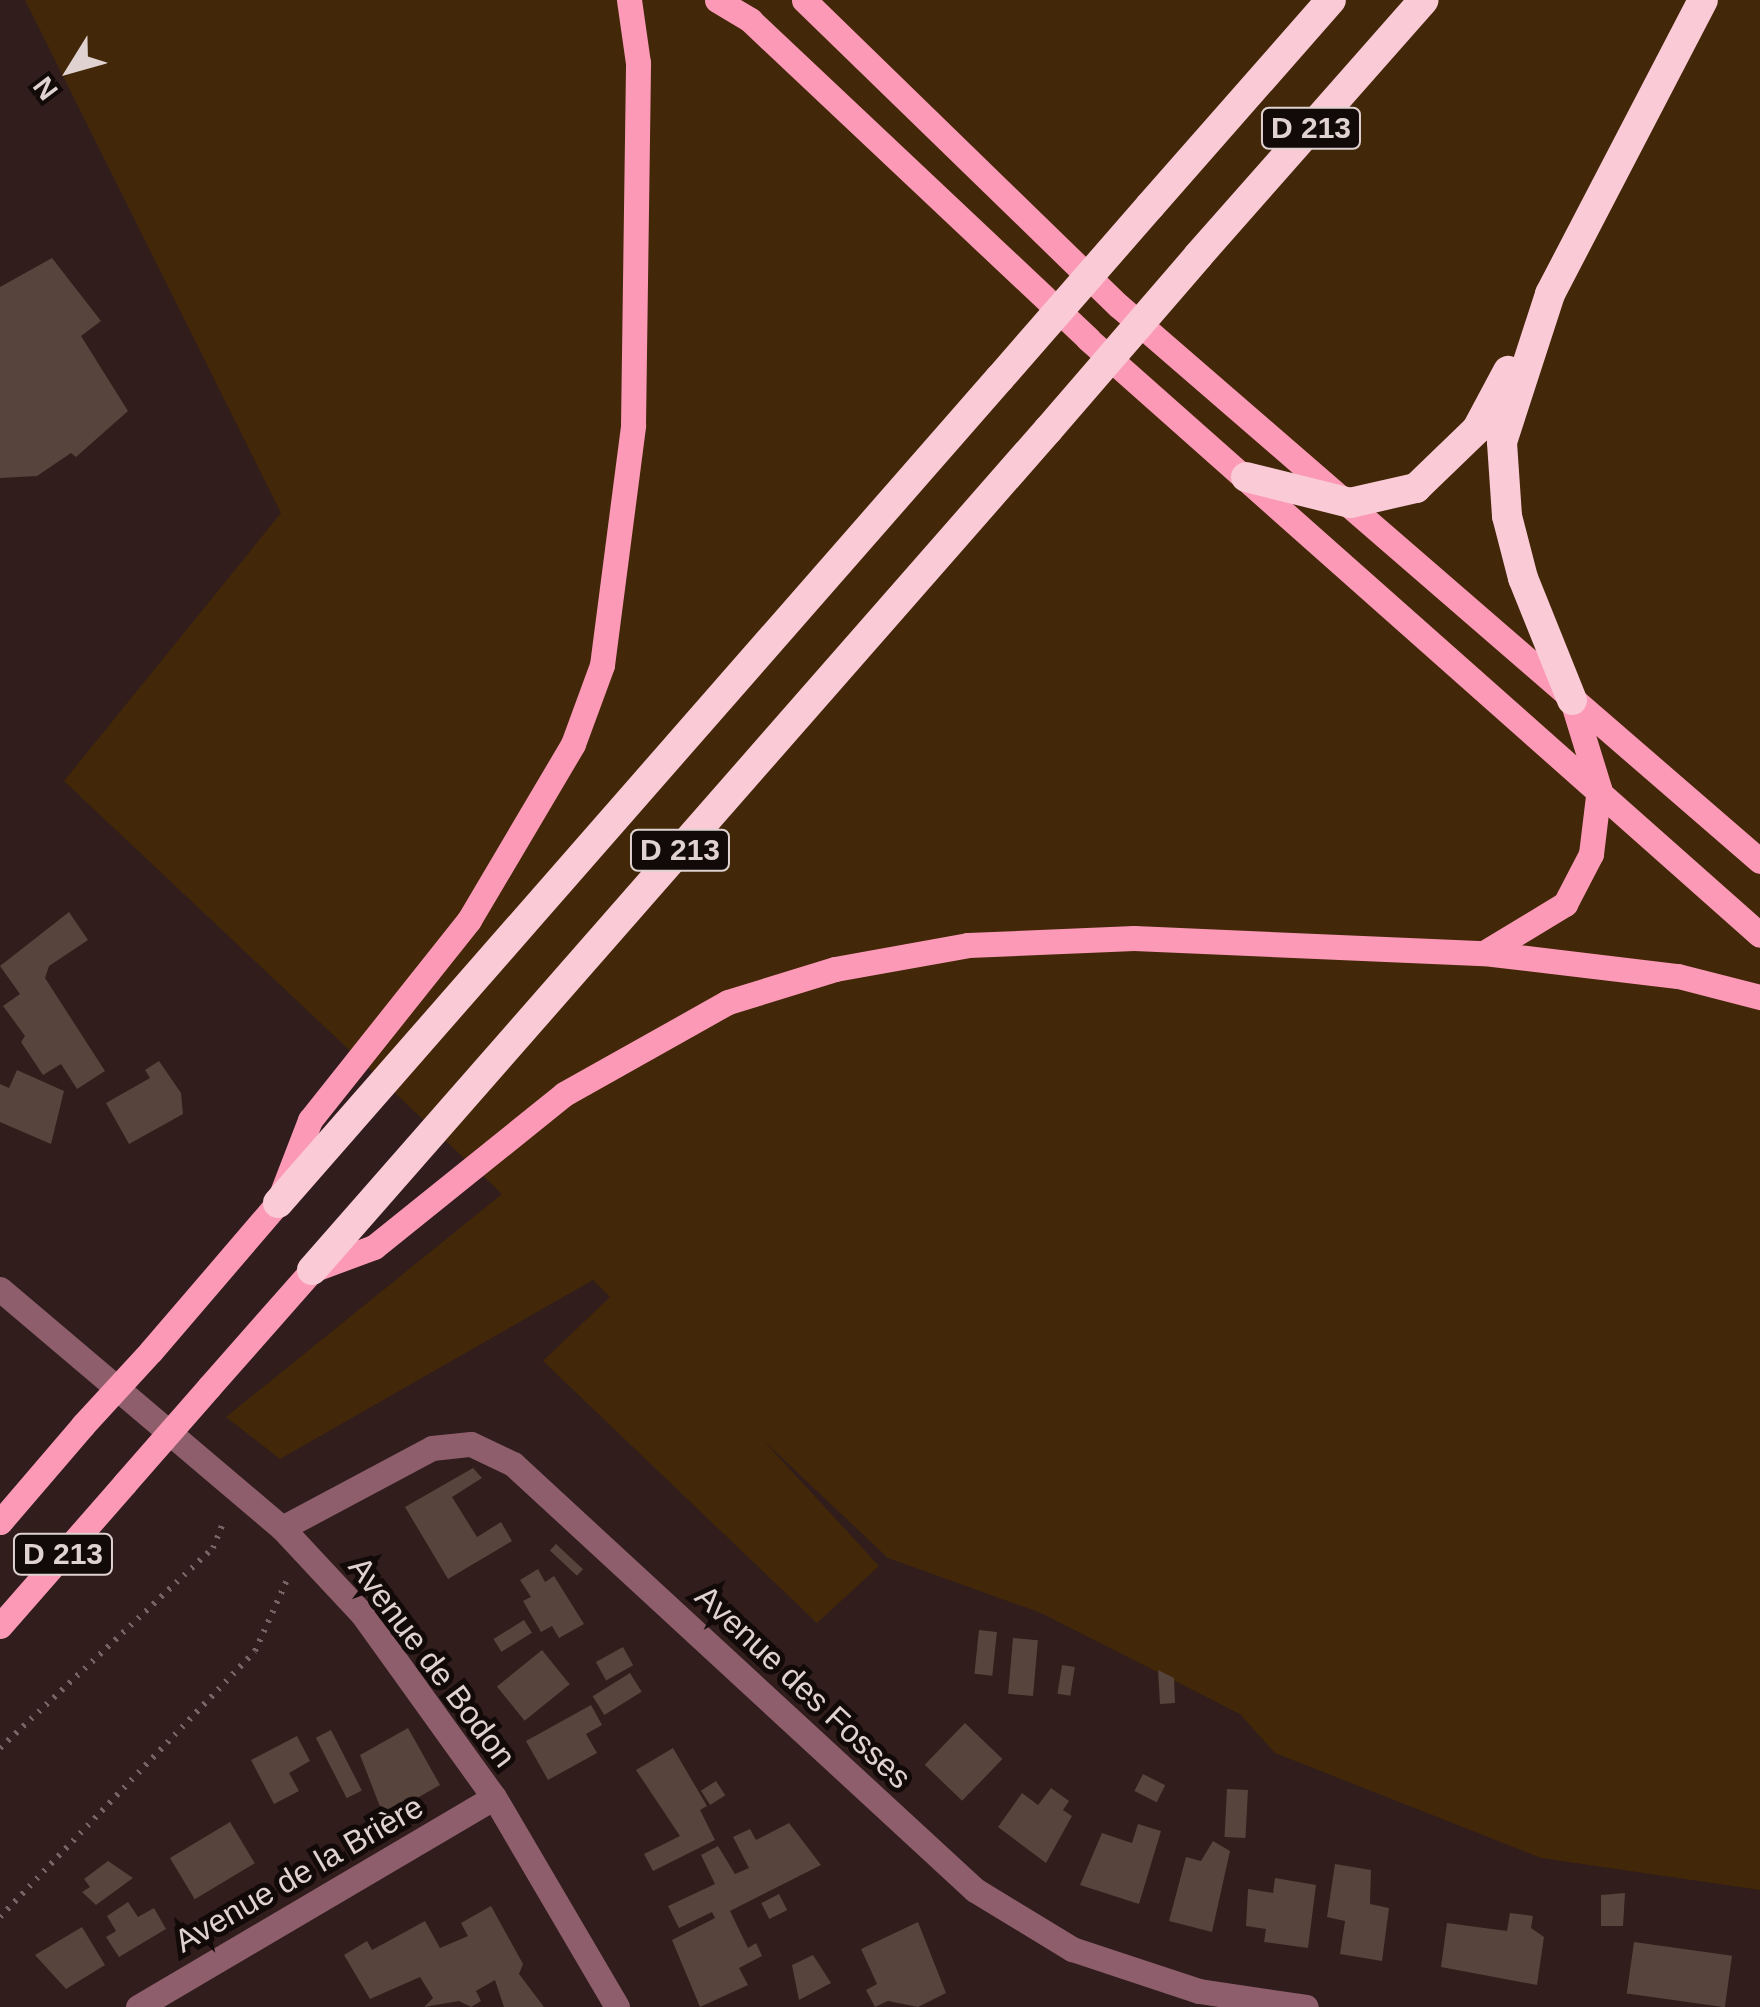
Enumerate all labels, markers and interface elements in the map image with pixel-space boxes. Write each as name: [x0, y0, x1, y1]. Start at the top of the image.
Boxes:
north arrow: [20, 20, 120, 120]
text: N: [27, 71, 64, 106]
road number: D 213: [1258, 103, 1364, 153]
road number: D 213: [628, 825, 732, 875]
road number: D 213: [10, 1529, 116, 1579]
street label: Avenue de Bodon: [340, 1549, 524, 1775]
street label: Avenue des Fosses: [687, 1577, 919, 1797]
street label: Avenue de la Brière: [168, 1787, 430, 1961]

